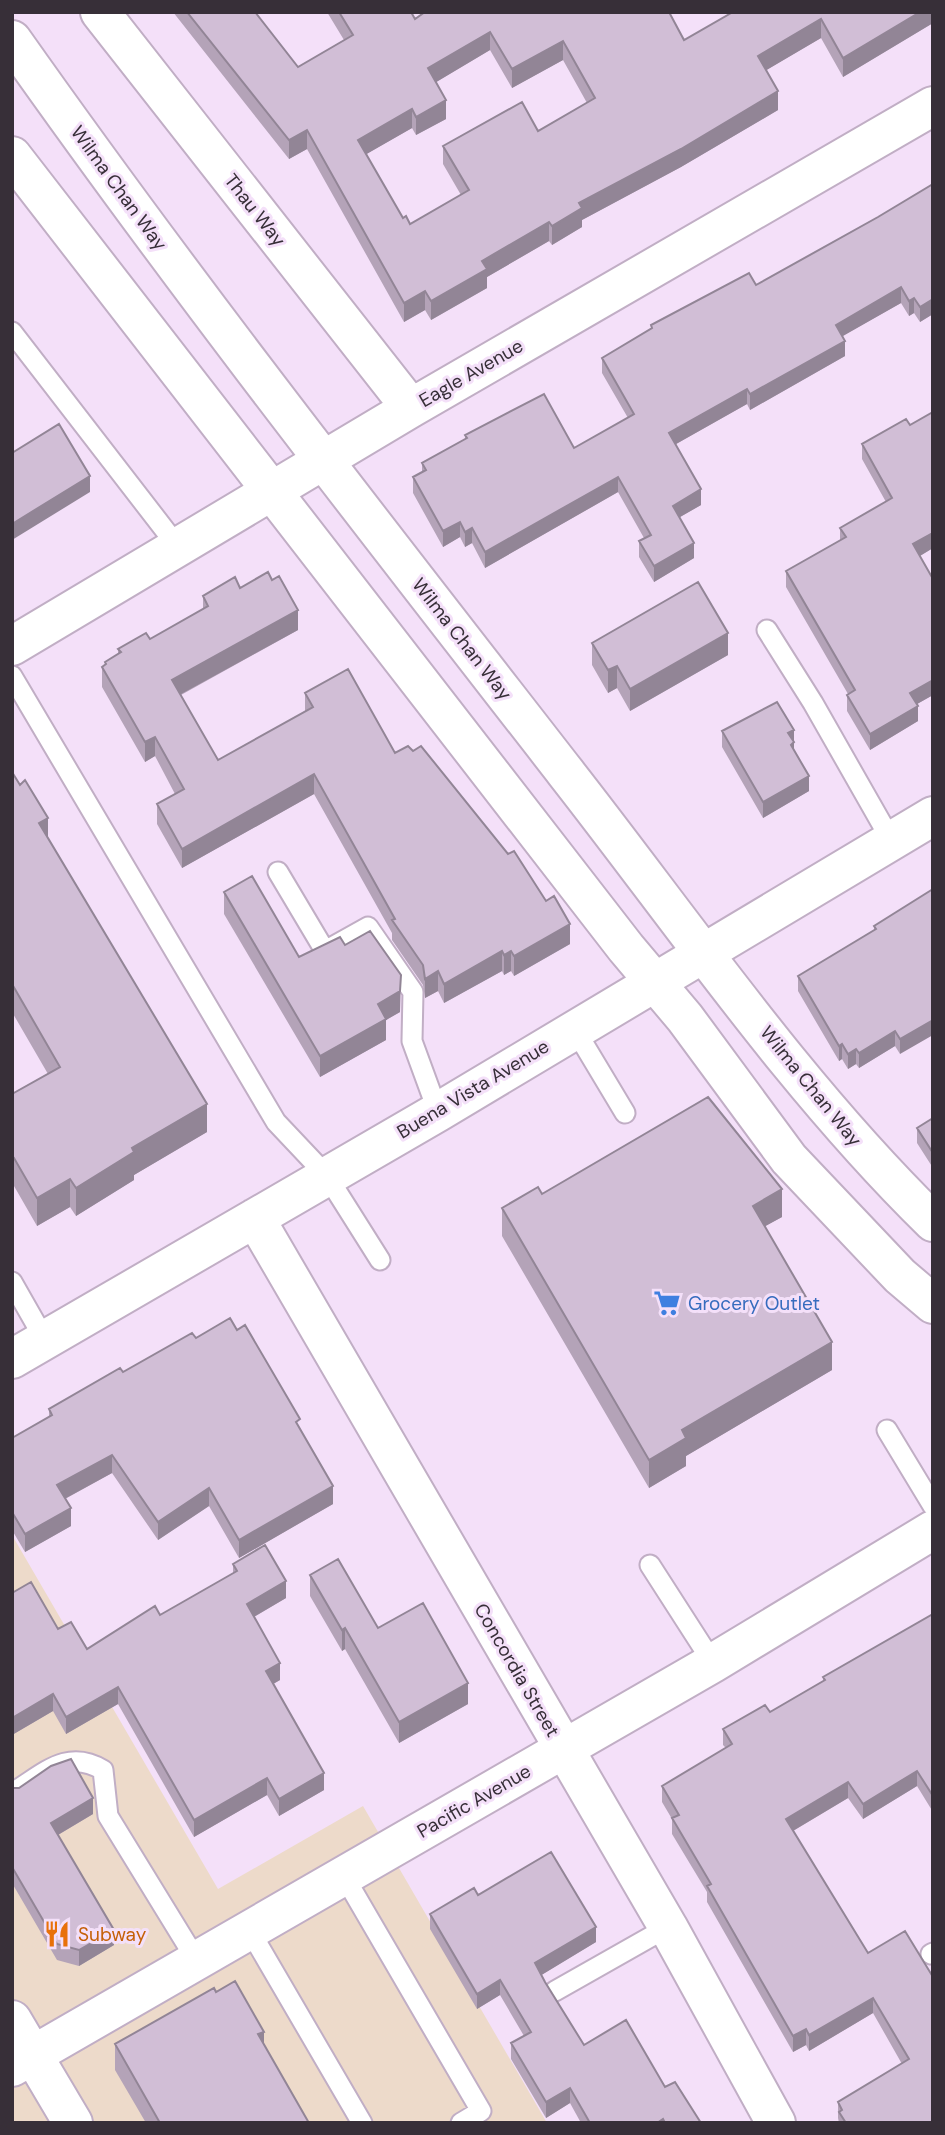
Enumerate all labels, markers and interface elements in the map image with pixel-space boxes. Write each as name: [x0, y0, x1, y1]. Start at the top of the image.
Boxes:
street label: Wilma Chan Way: [65, 121, 173, 256]
street label: Thau Way: [219, 168, 292, 252]
street label: Eagle Avenue: [414, 333, 528, 413]
street label: Wilma Chan Way: [406, 573, 518, 706]
street label: Wilma Chan Way: [755, 1020, 868, 1152]
street label: Buena Vista Avenue: [392, 1034, 554, 1144]
supermarket icon: Grocery Outlet: [652, 1288, 682, 1318]
place label: Grocery Outlet: [688, 1291, 820, 1316]
street label: Concordia Street: [469, 1599, 565, 1741]
street label: Pacific Avenue: [413, 1758, 535, 1844]
restaurant icon: Subway: [42, 1919, 72, 1949]
place label: Subway: [78, 1922, 147, 1947]

